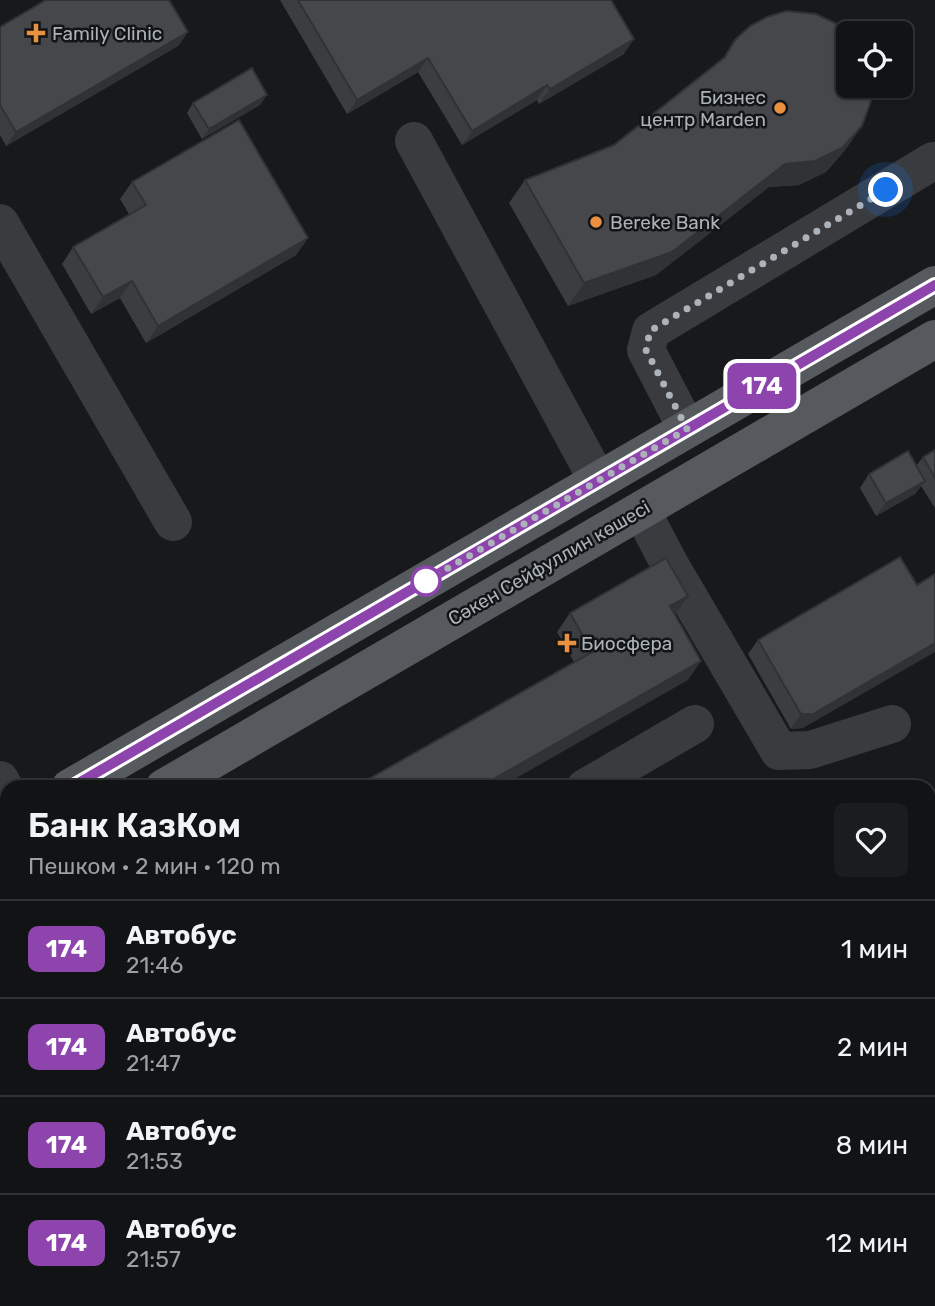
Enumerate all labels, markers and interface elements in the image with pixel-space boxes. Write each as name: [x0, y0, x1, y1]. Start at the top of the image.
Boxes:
map controls: [836, 21, 913, 98]
button: locate: [836, 21, 913, 98]
place label: Family Clinic: [52, 22, 162, 45]
marker: Family Clinic: [26, 23, 46, 43]
place label: Бизнес центр Marden: [640, 86, 766, 131]
marker: Бизнес центр Marden: [772, 100, 788, 116]
your location: [868, 172, 903, 207]
place label: Bereke Bank: [610, 211, 720, 234]
marker: Bereke Bank: [588, 214, 604, 230]
line badge: 174: [722, 363, 802, 409]
text: 174: [741, 372, 783, 400]
street label: Сәкен Сейфуллин көшесі: [444, 496, 654, 630]
unlabelled marker: [411, 566, 441, 596]
place label: Биосфера: [581, 632, 672, 655]
marker: Биосфера: [559, 635, 575, 651]
button: heart: [834, 803, 908, 877]
text: Банк КазКом: [28, 806, 241, 845]
text: Пешком · 2 мин · 120 m: [28, 852, 281, 880]
text: Автобус: [126, 920, 237, 951]
text: 1 мин: [841, 934, 908, 965]
text: 174: [46, 935, 87, 963]
text: 21:46: [126, 951, 183, 979]
text: Автобус: [126, 1018, 237, 1049]
text: 2 мин: [837, 1032, 908, 1063]
text: 174: [46, 1033, 87, 1061]
text: 21:47: [126, 1049, 181, 1077]
text: Автобус: [126, 1116, 237, 1147]
text: 8 мин: [836, 1130, 908, 1161]
text: 174: [46, 1131, 87, 1159]
text: 21:53: [126, 1147, 183, 1175]
text: Автобус: [126, 1214, 237, 1245]
text: 12 мин: [826, 1228, 908, 1259]
text: 174: [46, 1229, 87, 1257]
text: 21:57: [126, 1245, 181, 1273]

